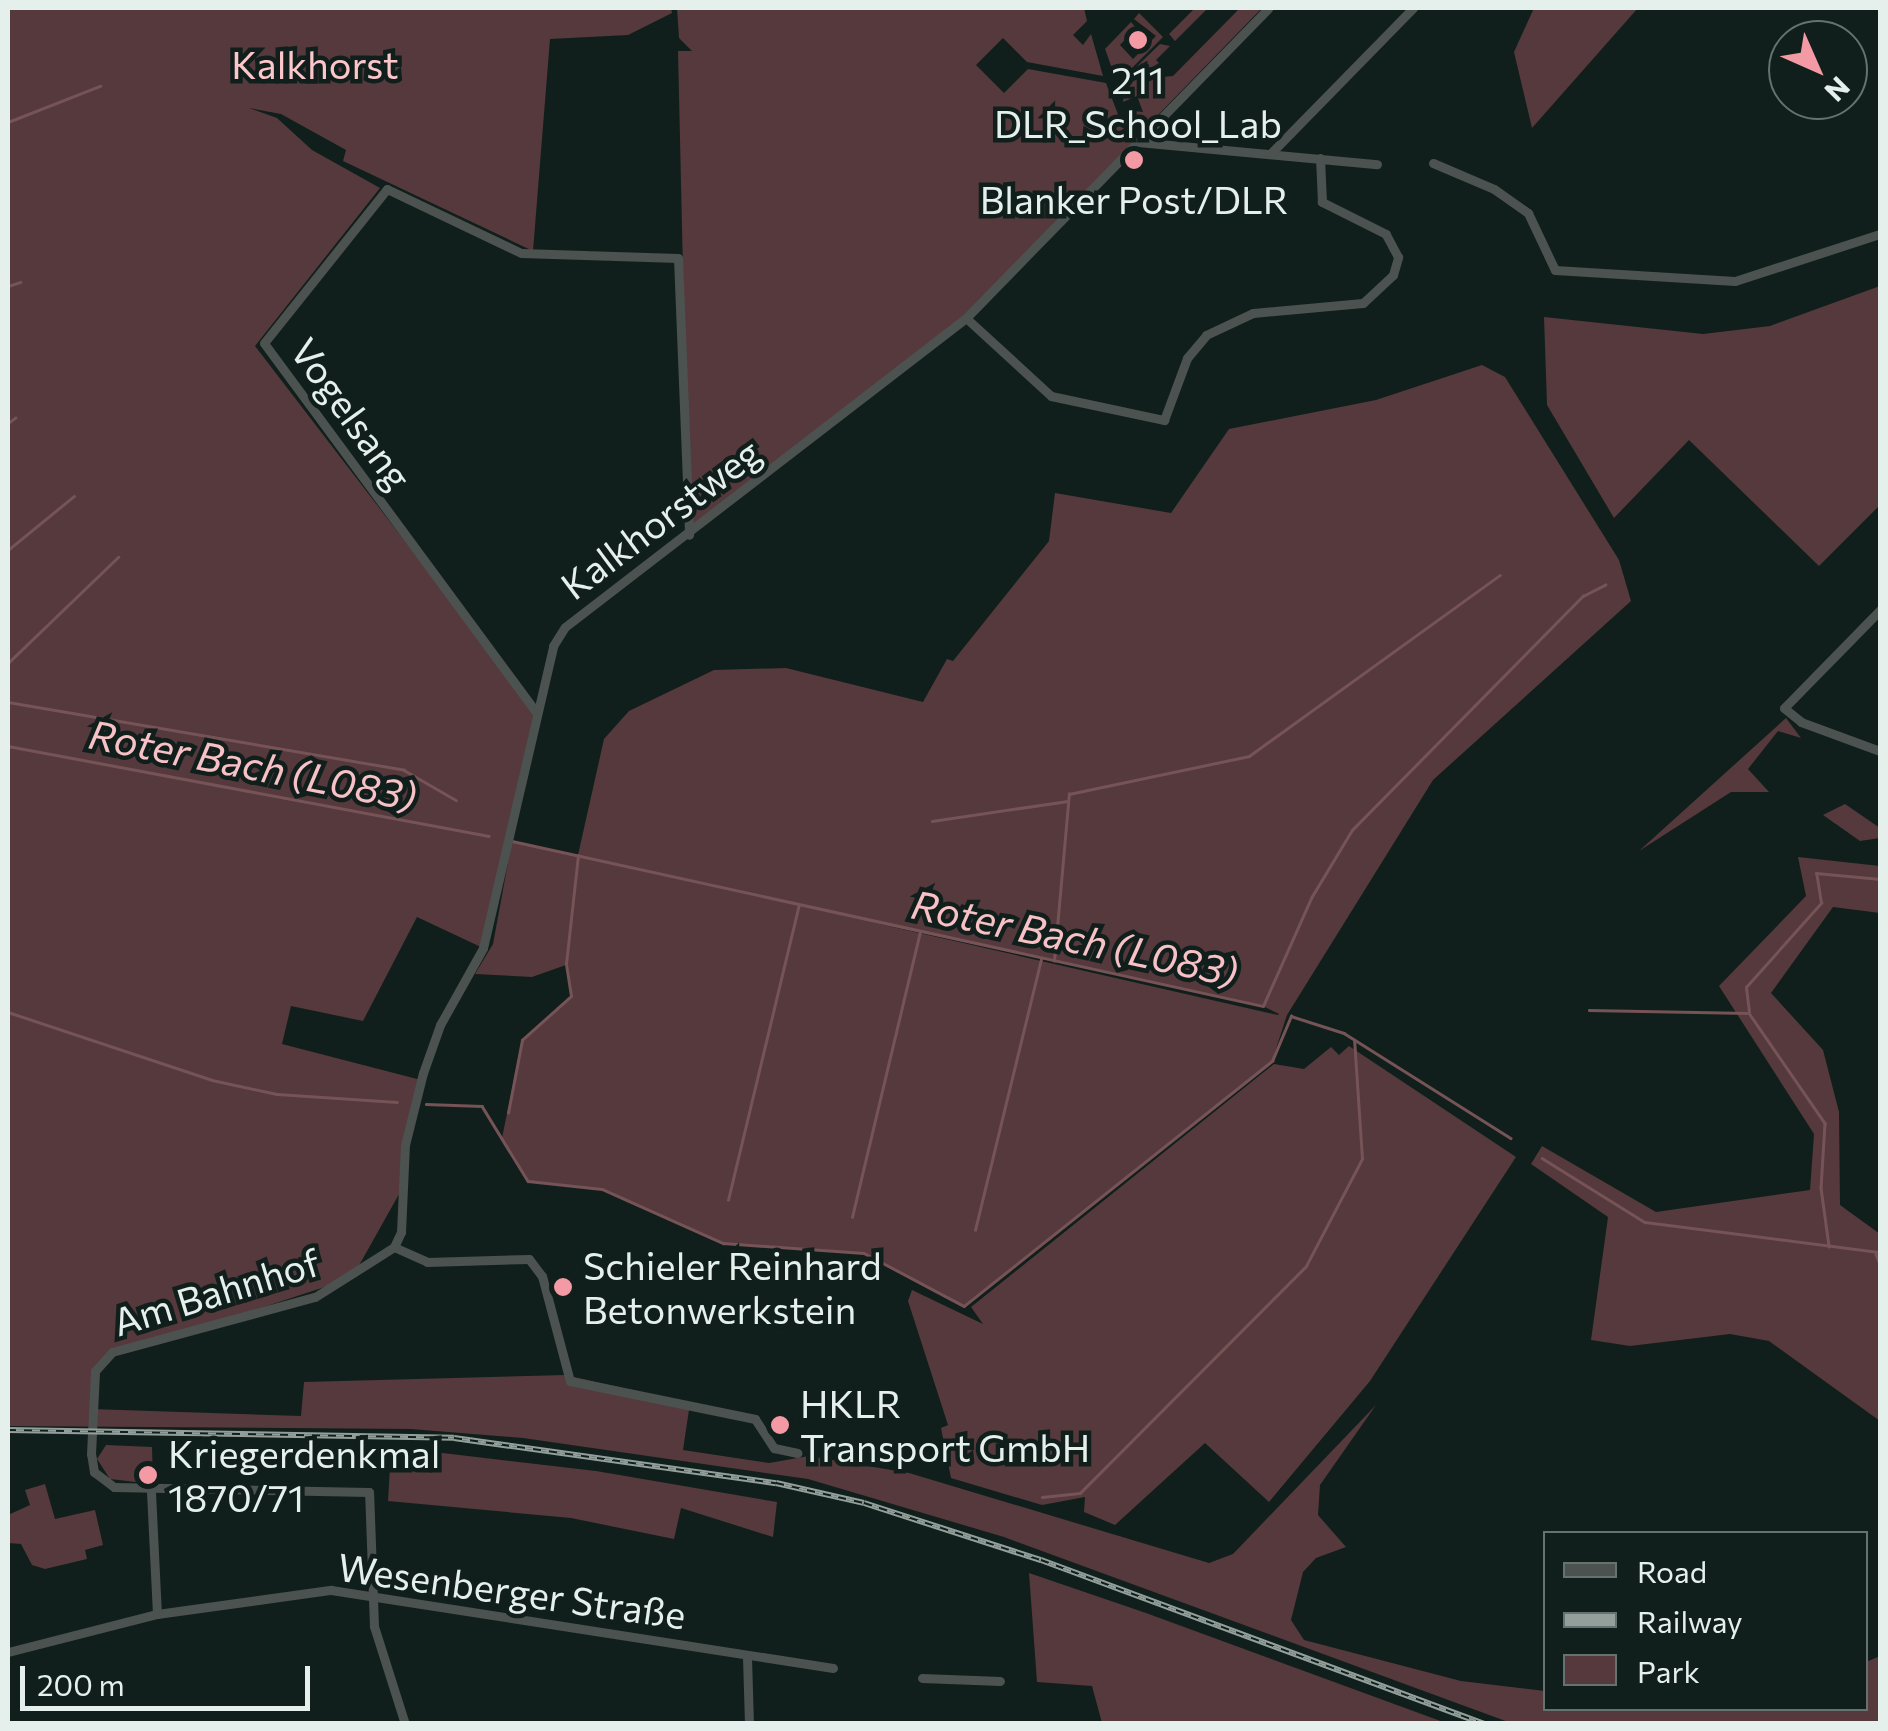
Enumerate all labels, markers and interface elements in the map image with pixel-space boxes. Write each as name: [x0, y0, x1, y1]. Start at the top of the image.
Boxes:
north arrow: [1768, 20, 1868, 120]
marker: 211 DLR_School_Lab: [1127, 29, 1149, 51]
park label: Kalkhorst: [231, 41, 399, 87]
place label: 211 DLR_School_Lab: [994, 56, 1282, 146]
text: N: [1818, 70, 1857, 109]
marker: Blanker Post/DLR: [1123, 149, 1145, 171]
place label: Blanker Post/DLR: [980, 176, 1288, 222]
street label: Vogelsang: [282, 329, 422, 497]
street label: Kalkhorstweg: [551, 428, 769, 608]
water label: Roter Bach (L083): [85, 709, 421, 819]
water label: Roter Bach (L083): [908, 879, 1242, 995]
street label: Am Bahnhof: [107, 1238, 325, 1344]
place label: Schieler Reinhard Betonwerkstein: [583, 1242, 882, 1332]
marker: Schieler Reinhard Betonwerkstein: [552, 1276, 574, 1298]
place label: HKLR Transport GmbH: [800, 1380, 1090, 1470]
marker: HKLR Transport GmbH: [769, 1414, 791, 1436]
place label: Kriegerdenkmal 1870/71: [168, 1430, 440, 1520]
marker: Kriegerdenkmal 1870/71: [137, 1464, 159, 1486]
legend: [1543, 1531, 1868, 1711]
street label: Wesenberger Straße: [335, 1543, 689, 1637]
text: Road: [1637, 1552, 1707, 1589]
text: Railway: [1637, 1602, 1743, 1639]
scale bar: [25, 1646, 315, 1708]
text: Park: [1637, 1652, 1700, 1689]
text: 200 m: [37, 1665, 125, 1702]

